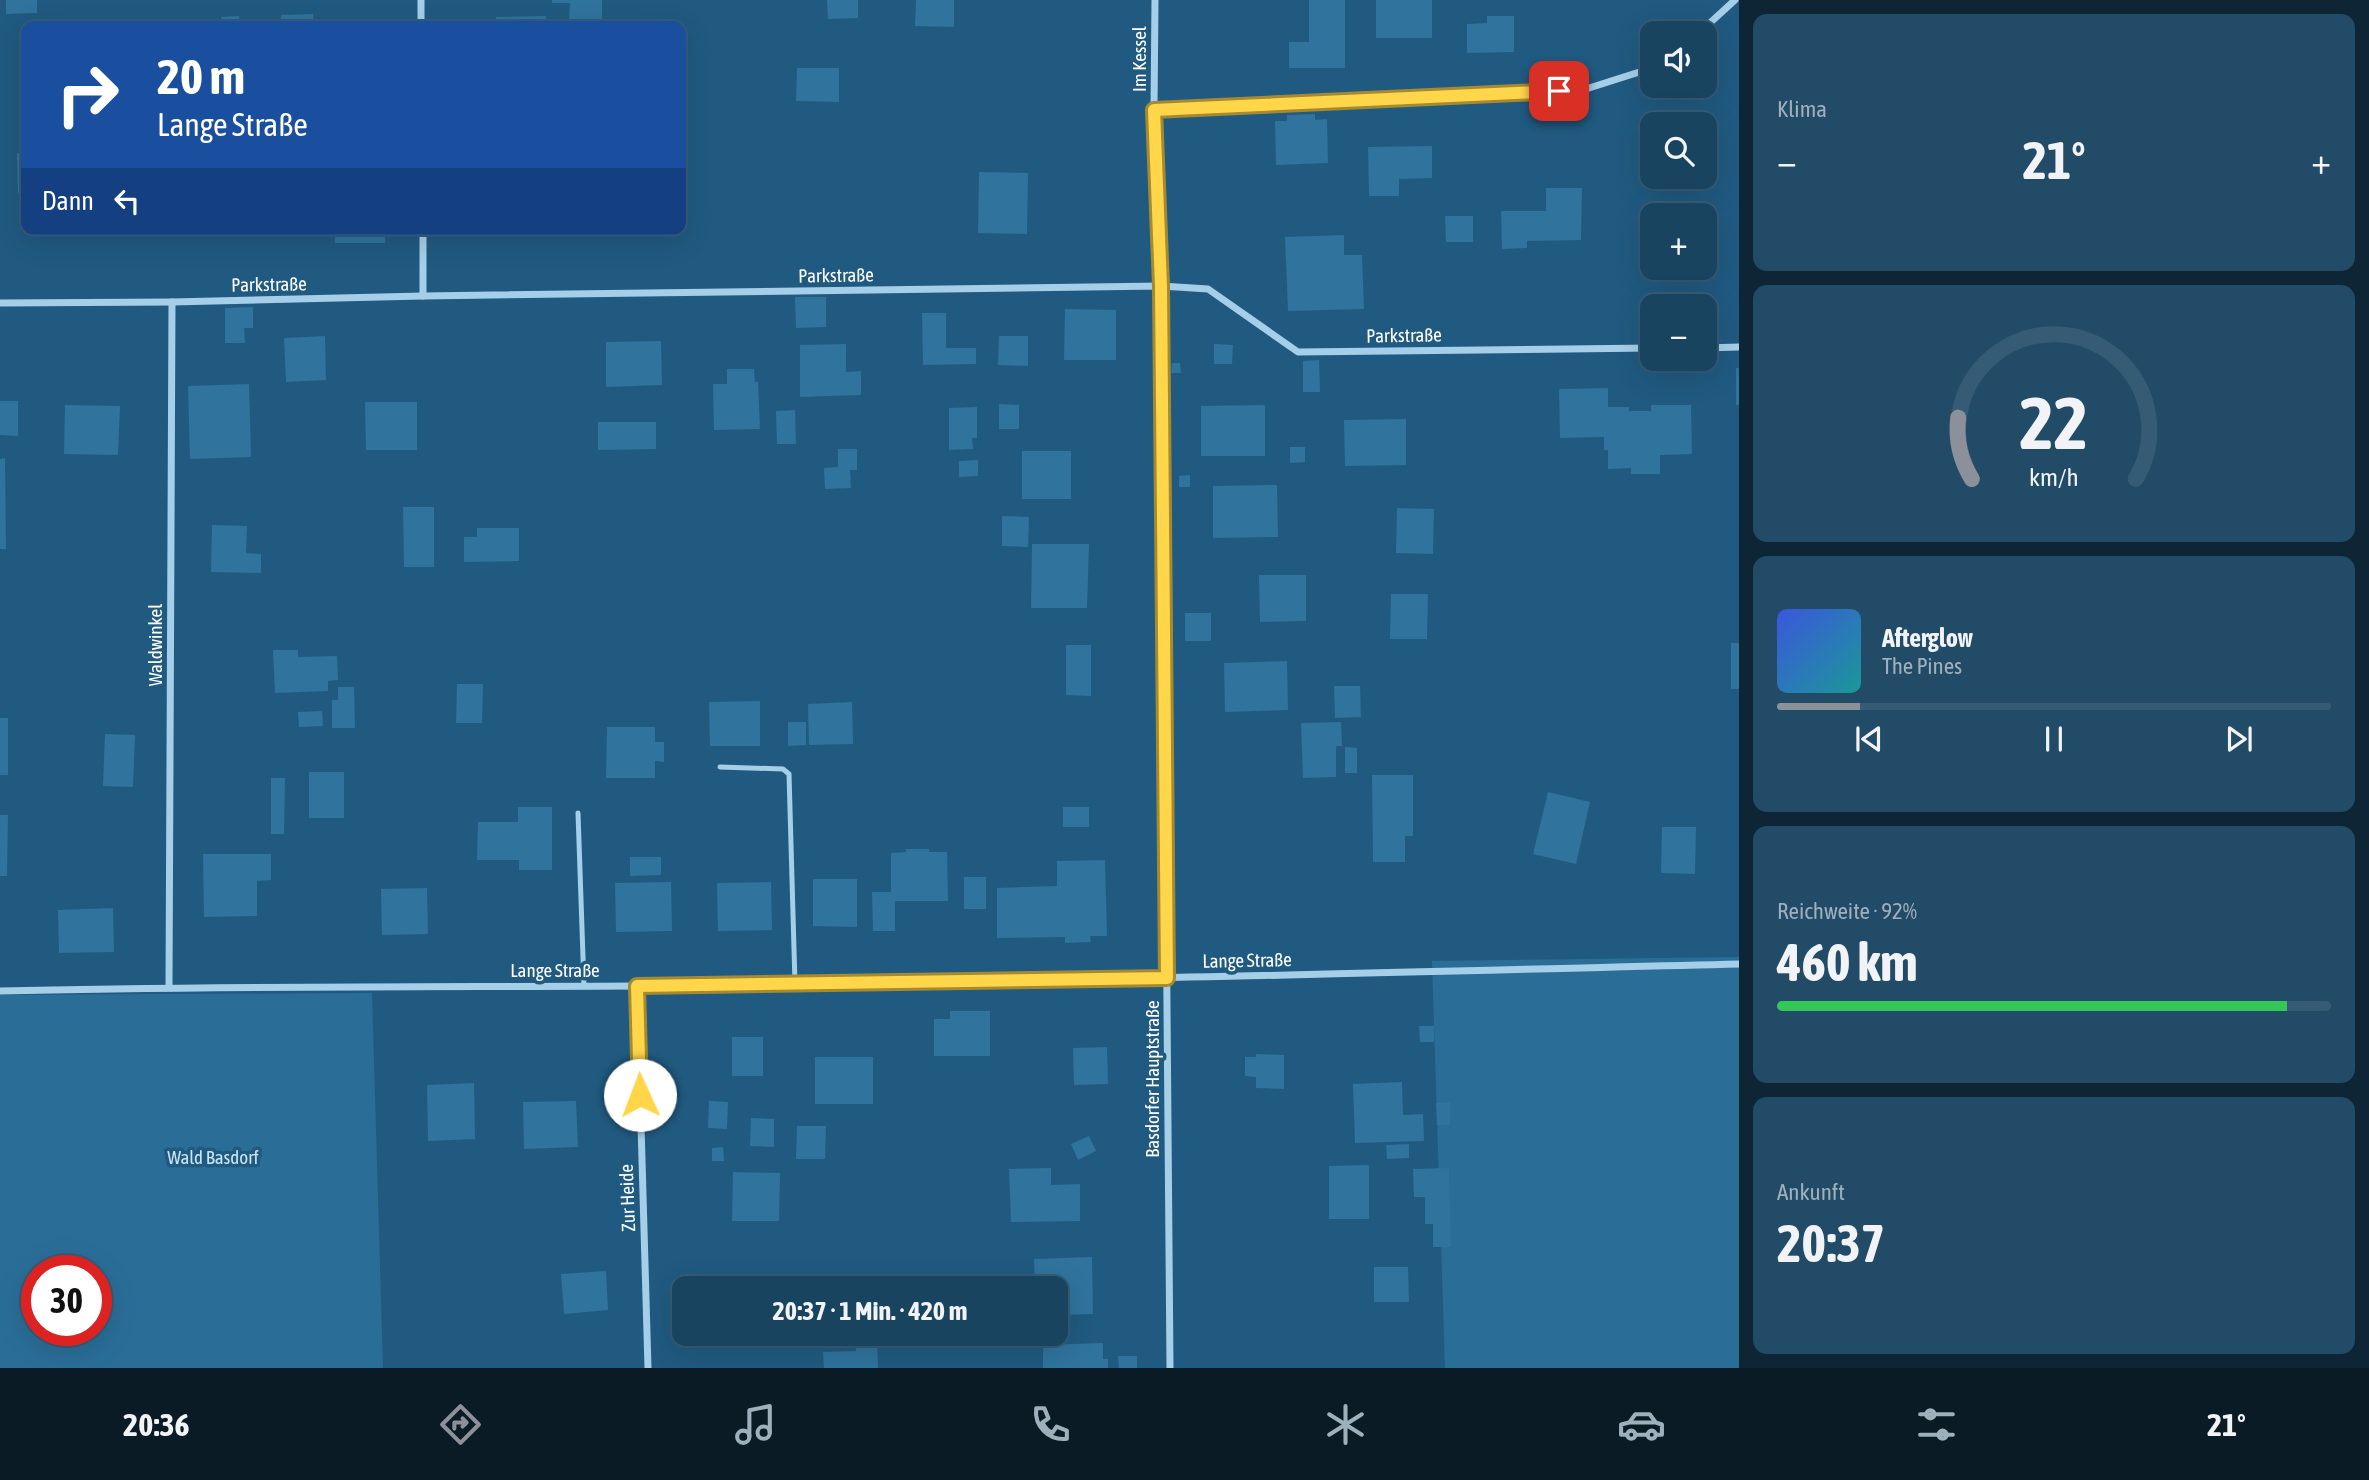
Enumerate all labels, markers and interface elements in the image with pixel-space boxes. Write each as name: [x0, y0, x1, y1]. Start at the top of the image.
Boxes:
map controls: [1640, 21, 1717, 371]
button: sound: [1640, 21, 1717, 98]
street label: Im Kessel: [1128, 26, 1150, 92]
text: 20 m: [157, 48, 245, 104]
icon: right: [42, 49, 133, 140]
pin: [1529, 61, 1589, 121]
icon: arrive: [1540, 72, 1578, 110]
text: Klima: [1777, 96, 1827, 122]
text: Lange Straße: [157, 106, 308, 143]
button: search: [1640, 112, 1717, 189]
text: 21°: [2022, 130, 2086, 190]
text: −: [1777, 139, 1797, 182]
text: +: [2311, 139, 2331, 182]
icon: left: [108, 182, 146, 220]
text: Dann: [42, 186, 94, 216]
button: +: [1640, 203, 1717, 280]
street label: Parkstraße: [798, 263, 874, 287]
street label: Parkstraße: [231, 272, 307, 296]
button: −: [1640, 294, 1717, 371]
street label: Parkstraße: [1366, 323, 1442, 347]
text: 22: [2020, 382, 2088, 465]
text: km/h: [2029, 463, 2079, 491]
street label: Waldwinkel: [144, 604, 166, 686]
text: Afterglow: [1882, 623, 1973, 653]
text: The Pines: [1882, 653, 1962, 679]
icon: previous: [1850, 720, 1888, 758]
icon: pause: [2035, 720, 2073, 758]
icon: next: [2220, 720, 2258, 758]
text: Reichweite · 92%: [1777, 898, 1917, 924]
text: 460 km: [1777, 932, 1918, 992]
street label: Lange Straße: [1202, 948, 1292, 972]
street label: Lange Straße: [510, 959, 600, 981]
street label: Basdorfer Hauptstraße: [1141, 1000, 1163, 1158]
position arrow: [603, 1058, 677, 1132]
park label: Wald Basdorf: [167, 1146, 259, 1168]
street label: Zur Heide: [615, 1164, 639, 1232]
text: Ankunft: [1777, 1179, 1845, 1205]
text: 20:37: [1777, 1213, 1885, 1273]
speed limit sign: 30: [21, 1255, 112, 1346]
text: 20:37 · 1 Min. · 420 m: [773, 1296, 967, 1326]
icon: directions: [436, 1400, 485, 1449]
icon: music: [731, 1400, 780, 1449]
icon: phone: [1026, 1400, 1075, 1449]
icon: climate: [1321, 1400, 1370, 1449]
icon: car: [1617, 1400, 1666, 1449]
icon: filters: [1912, 1400, 1961, 1449]
text: 20:36: [123, 1406, 190, 1443]
text: 21°: [2207, 1406, 2246, 1443]

